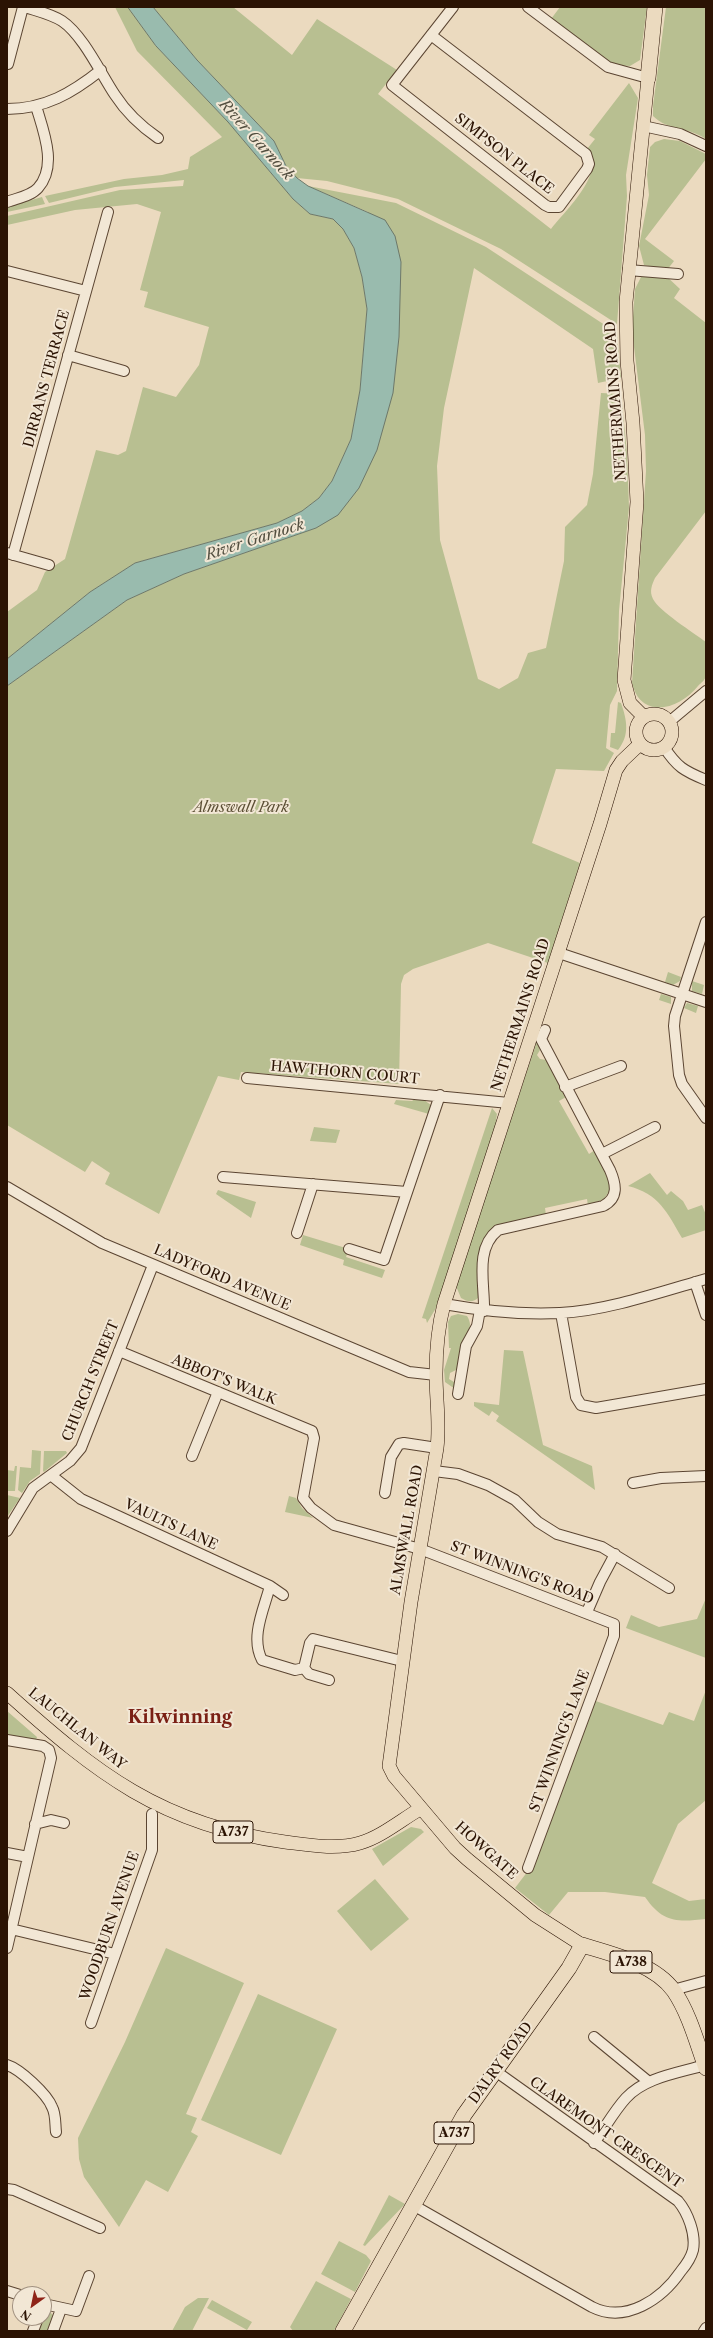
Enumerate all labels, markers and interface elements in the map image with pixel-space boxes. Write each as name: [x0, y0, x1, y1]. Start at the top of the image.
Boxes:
water label: River Garnock: [215, 96, 297, 184]
street label: SIMPSON PLACE: [451, 110, 557, 198]
street label: DIRRANS TERRACE: [21, 308, 73, 450]
street label: NETHERMAINS ROAD: [602, 321, 630, 481]
water label: River Garnock: [203, 516, 307, 564]
park label: Almswall Park: [193, 800, 289, 816]
street label: NETHERMAINS ROAD: [488, 936, 554, 1094]
street label: HAWTHORN COURT: [270, 1058, 420, 1088]
street label: LADYFORD AVENUE: [151, 1242, 293, 1314]
street label: CHURCH STREET: [59, 1318, 123, 1444]
street label: ABBOT'S WALK: [169, 1351, 279, 1409]
street label: ALMSWALL ROAD: [387, 1464, 427, 1596]
street label: VAULTS LANE: [122, 1496, 220, 1554]
street label: ST WINNING'S ROAD: [448, 1538, 596, 1608]
street label: ST WINNING'S LANE: [526, 1668, 594, 1814]
street label: LAUCHLAN WAY: [25, 1684, 129, 1774]
district label: Kilwinning: [128, 1707, 232, 1729]
street label: HOWGATE: [451, 1819, 521, 1883]
road number: A737: [213, 1821, 253, 1843]
street label: WOODBURN AVENUE: [77, 1849, 143, 2003]
road number: A738: [610, 1951, 652, 1973]
street label: DALRY ROAD: [466, 2019, 536, 2107]
street label: CLAREMONT CRESCENT: [526, 2074, 686, 2192]
road number: A737: [434, 2122, 474, 2144]
north arrow: [12, 2286, 52, 2326]
text: N: [18, 2307, 34, 2324]

